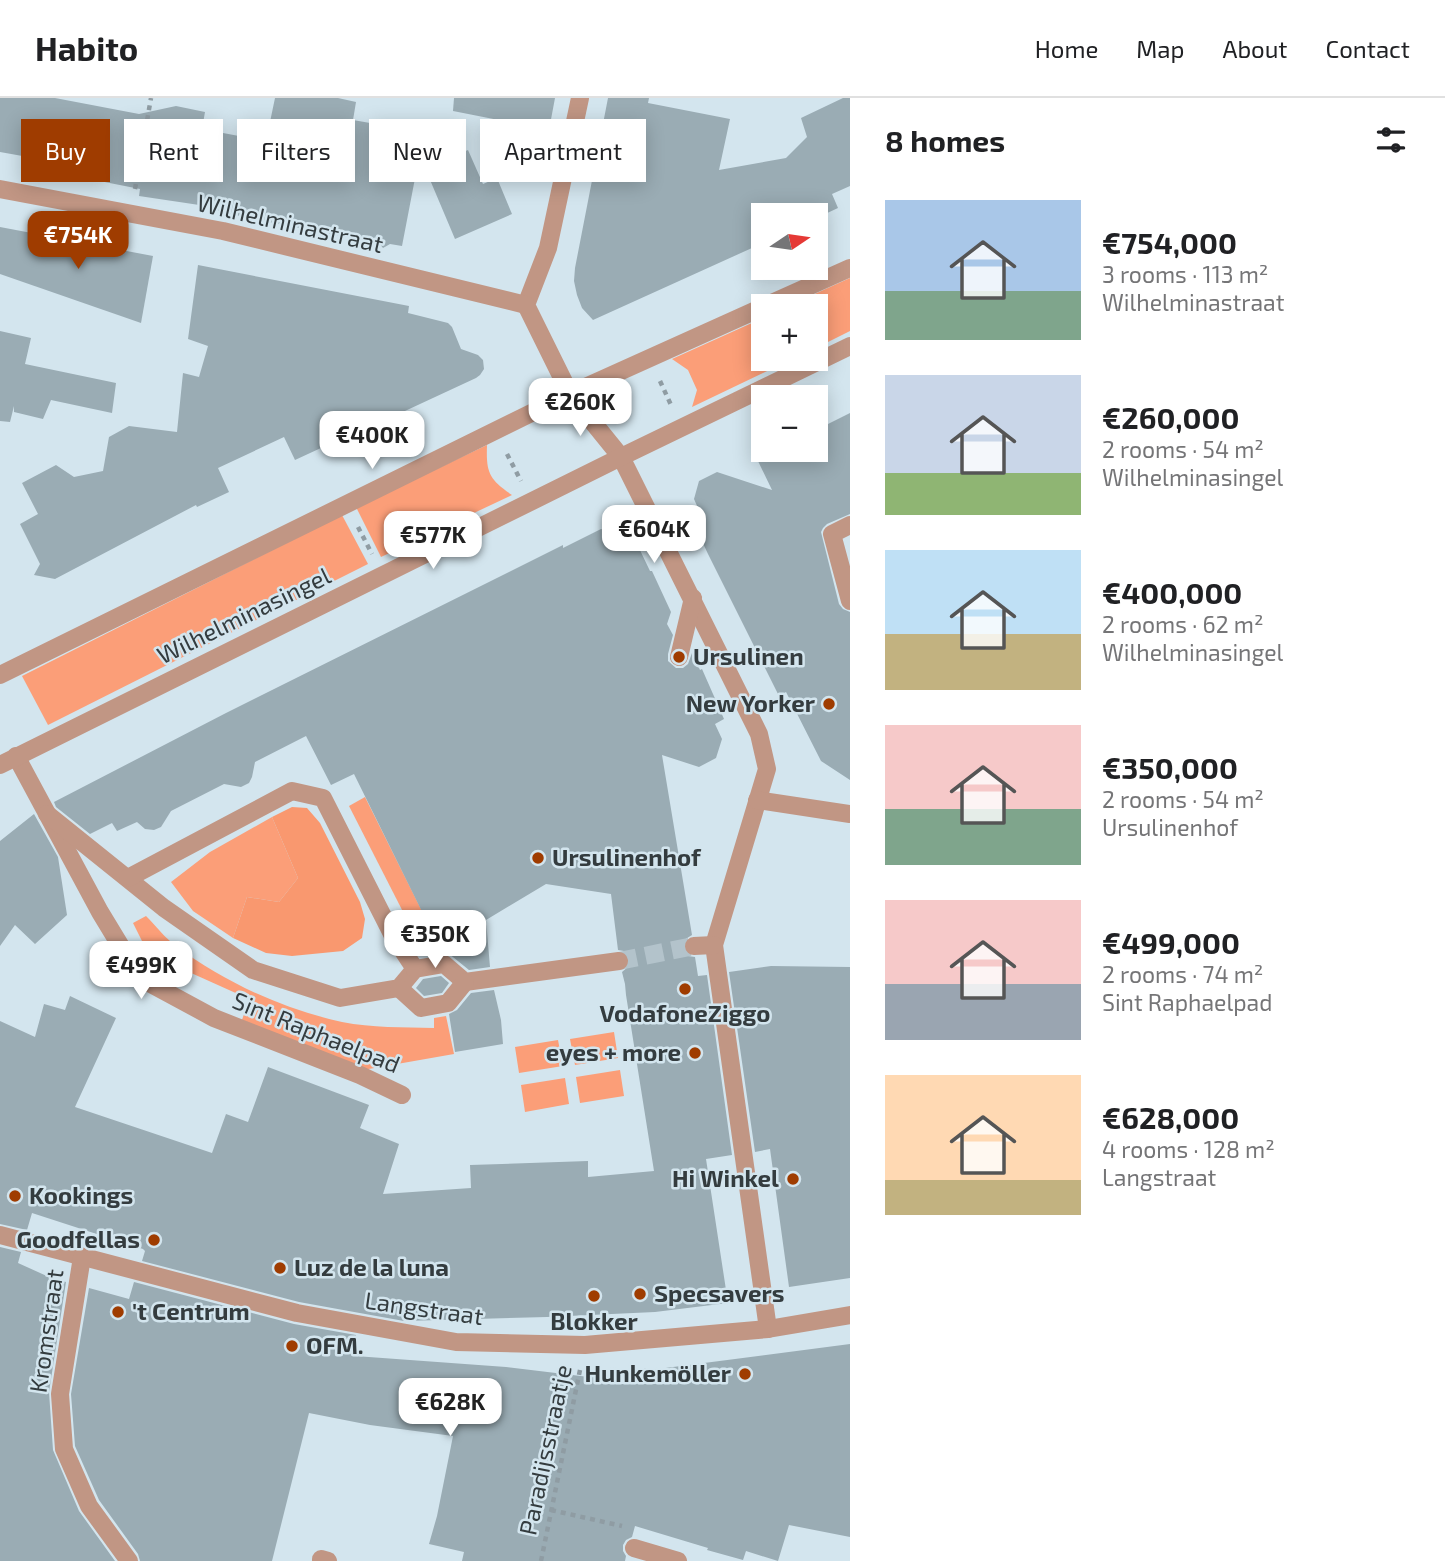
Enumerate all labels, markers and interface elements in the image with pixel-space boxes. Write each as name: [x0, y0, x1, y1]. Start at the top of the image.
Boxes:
text: Habito: [35, 28, 138, 68]
text: Home: [1035, 34, 1098, 63]
text: Map: [1136, 34, 1184, 63]
text: About: [1222, 34, 1288, 63]
text: Contact: [1326, 34, 1410, 63]
chip: Buy: [21, 119, 110, 182]
chip: Rent: [124, 119, 223, 182]
chip: Filters: [237, 119, 355, 182]
chip: New: [369, 119, 466, 182]
chip: Apartment: [480, 119, 646, 182]
icon: filters: [1372, 121, 1410, 159]
text: 8 homes: [885, 122, 1005, 158]
street label: Wilhelminastraat: [194, 187, 386, 258]
north arrow: [751, 203, 828, 280]
map controls: [751, 203, 828, 462]
pin: €754K: [29, 212, 127, 271]
text: €754K: [44, 220, 112, 248]
text: €754,000: [1102, 224, 1237, 260]
icon: home: [941, 228, 1025, 312]
text: 3 rooms · 113 m²: [1102, 260, 1268, 288]
text: Wilhelminastraat: [1102, 288, 1284, 316]
button: +: [751, 294, 828, 371]
pin: €260K: [531, 378, 629, 438]
button: −: [751, 385, 828, 462]
text: €260K: [545, 387, 615, 415]
text: €260,000: [1102, 399, 1239, 435]
icon: home: [941, 403, 1025, 487]
pin: €400K: [323, 412, 421, 471]
text: €400K: [335, 420, 409, 448]
text: 2 rooms · 54 m²: [1102, 435, 1264, 463]
text: Wilhelminasingel: [1102, 463, 1283, 491]
pin: €604K: [605, 505, 703, 565]
pin: €577K: [384, 512, 482, 571]
text: €604K: [618, 514, 690, 542]
text: €577K: [400, 520, 466, 548]
street label: Wilhelminasingel: [152, 560, 335, 669]
text: €400,000: [1102, 574, 1242, 610]
icon: home: [941, 578, 1025, 662]
text: 2 rooms · 62 m²: [1102, 610, 1264, 638]
text: Wilhelminasingel: [1102, 638, 1283, 666]
place label: Ursulinen: [693, 641, 804, 670]
marker: Ursulinen: [671, 649, 687, 665]
place label: New Yorker: [686, 688, 816, 717]
marker: New Yorker: [821, 696, 837, 712]
text: €350,000: [1102, 749, 1238, 785]
icon: home: [941, 753, 1025, 837]
text: 2 rooms · 54 m²: [1102, 785, 1264, 813]
text: Ursulinenhof: [1102, 813, 1238, 841]
place label: Ursulinenhof: [552, 842, 702, 871]
marker: Ursulinenhof: [530, 850, 546, 866]
pin: €350K: [386, 910, 484, 970]
text: €350K: [400, 919, 470, 947]
text: €499,000: [1102, 924, 1240, 960]
icon: home: [941, 928, 1025, 1012]
pin: €499K: [92, 942, 190, 1001]
text: €499K: [105, 950, 177, 978]
text: 2 rooms · 74 m²: [1102, 960, 1263, 988]
marker: VodafoneZiggo: [677, 981, 693, 997]
street label: Sint Raphaelpad: [229, 985, 404, 1078]
text: Sint Raphaelpad: [1102, 988, 1272, 1016]
place label: VodafoneZiggo: [600, 998, 770, 1027]
place label: eyes + more: [546, 1037, 681, 1066]
marker: eyes + more: [687, 1045, 703, 1061]
text: €628,000: [1102, 1099, 1239, 1135]
icon: home: [941, 1103, 1025, 1187]
text: 4 rooms · 128 m²: [1102, 1135, 1275, 1163]
place label: Hi Winkel: [672, 1163, 779, 1192]
text: Langstraat: [1102, 1163, 1216, 1191]
marker: Hi Winkel: [785, 1171, 801, 1187]
place label: Kookings: [29, 1180, 133, 1209]
marker: Kookings: [7, 1188, 23, 1204]
place label: Goodfellas: [17, 1224, 140, 1253]
marker: Goodfellas: [146, 1232, 162, 1248]
place label: Luz de la luna: [294, 1252, 449, 1281]
marker: Luz de la luna: [272, 1260, 288, 1276]
street label: Kromstraat: [22, 1267, 69, 1395]
place label: Specsavers: [654, 1278, 784, 1307]
street label: Langstraat: [363, 1285, 485, 1330]
marker: Specsavers: [632, 1286, 648, 1302]
marker: Blokker: [586, 1288, 602, 1304]
place label: 't Centrum: [132, 1296, 250, 1325]
marker: 't Centrum: [110, 1304, 126, 1320]
place label: Blokker: [550, 1306, 639, 1335]
place label: OFM.: [306, 1330, 364, 1359]
marker: OFM.: [284, 1338, 300, 1354]
place label: Hunkemöller: [584, 1358, 732, 1387]
street label: Paradijsstraatje: [512, 1362, 577, 1537]
marker: Hunkemöller: [737, 1366, 753, 1382]
pin: €628K: [401, 1378, 499, 1438]
text: €628K: [415, 1387, 485, 1415]

